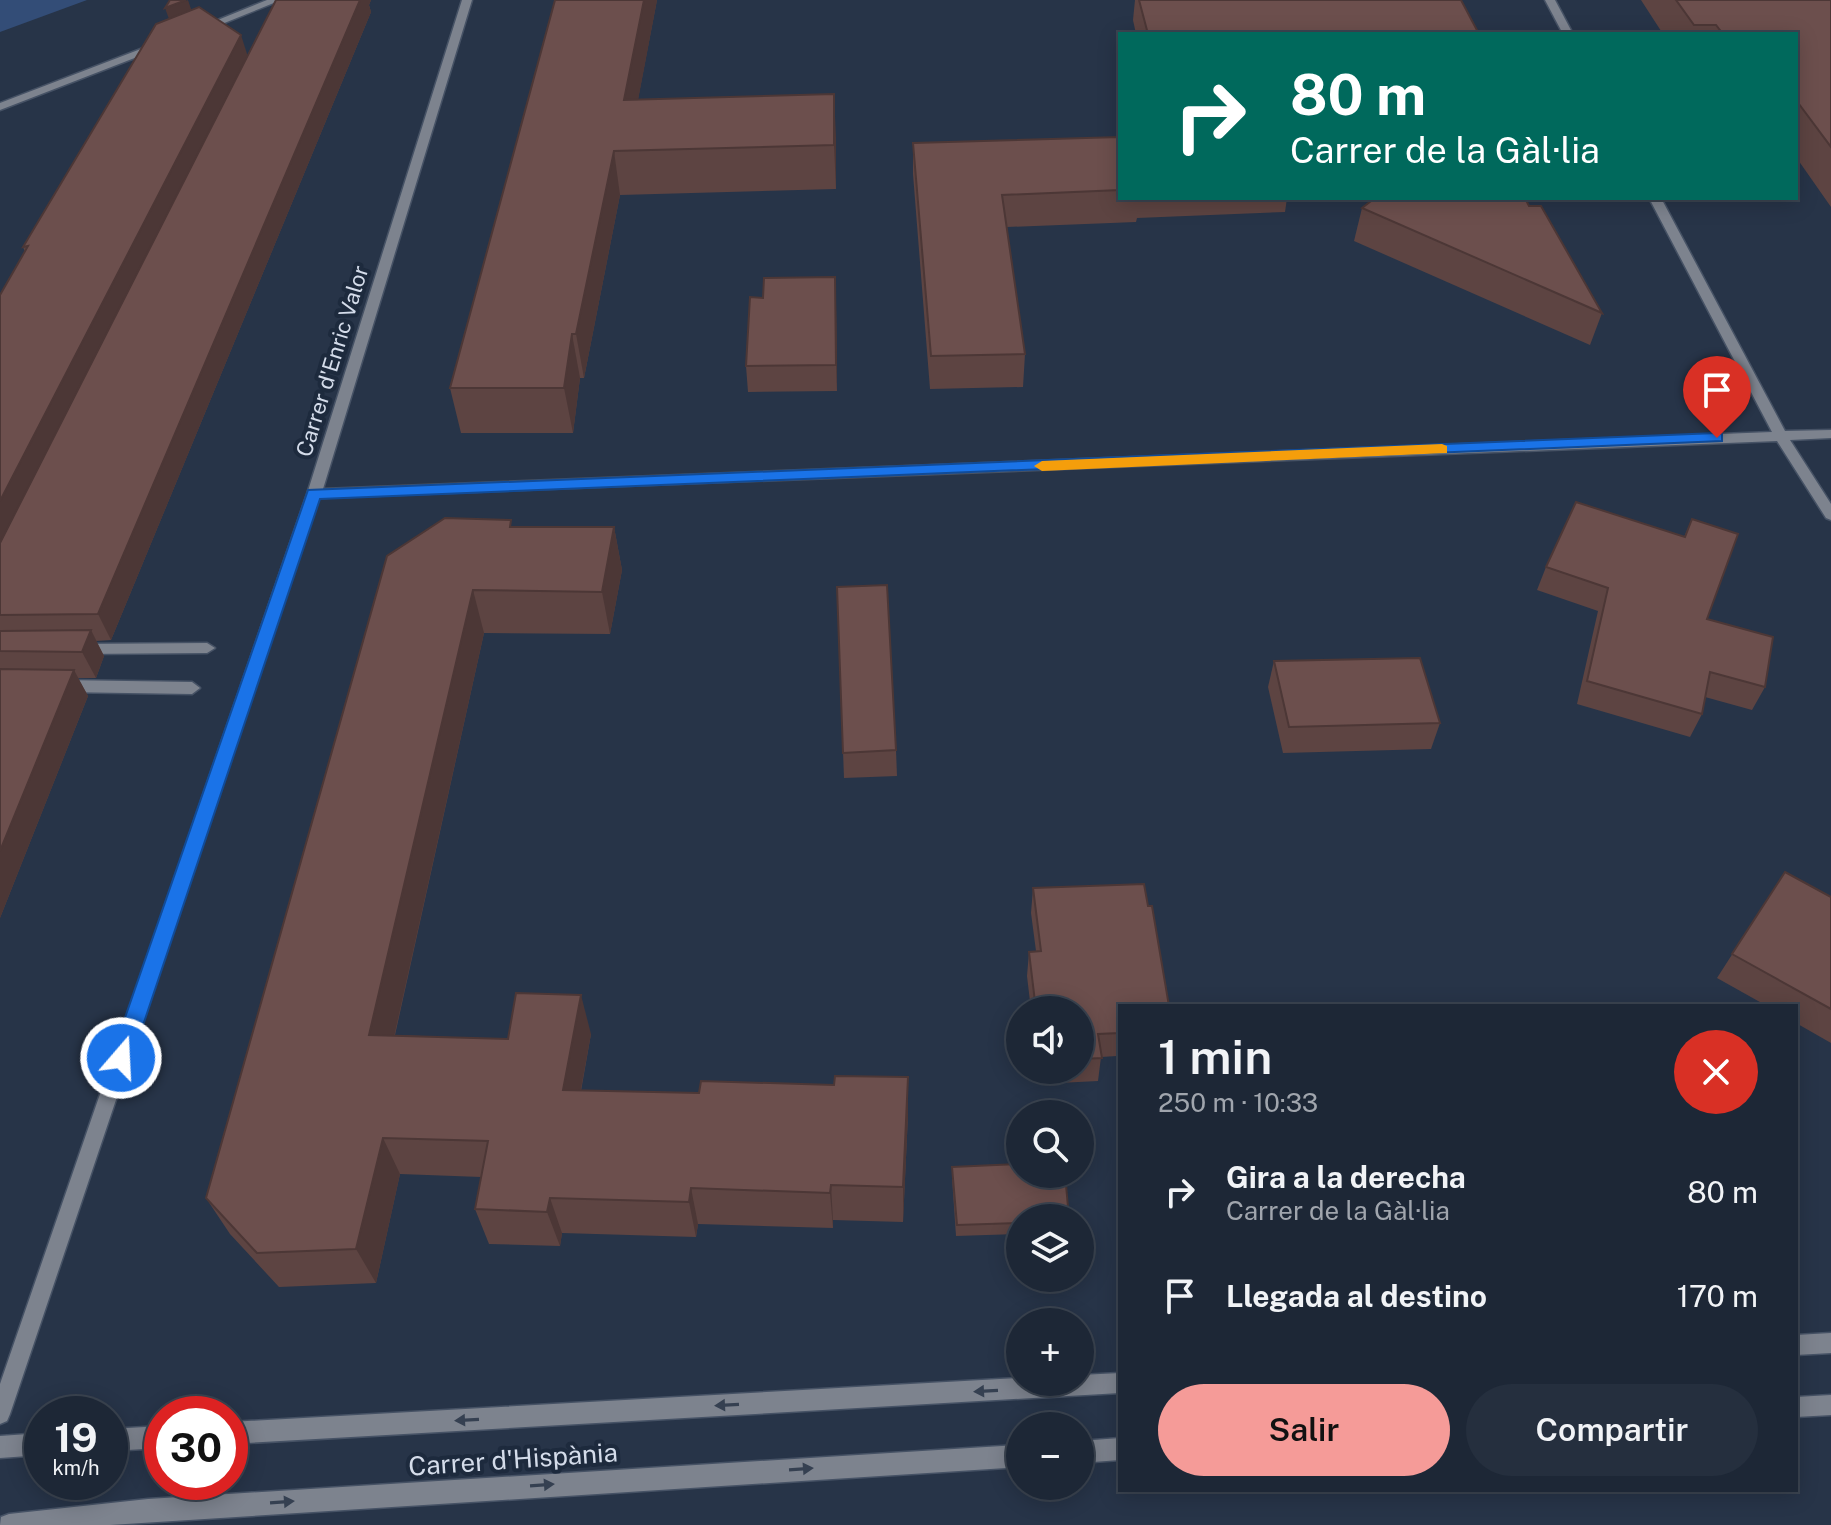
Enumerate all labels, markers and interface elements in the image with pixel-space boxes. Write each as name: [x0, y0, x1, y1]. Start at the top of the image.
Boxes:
text: 80 m: [1290, 62, 1426, 128]
icon: right: [1158, 64, 1262, 168]
text: Carrer de la Gàl·lia: [1290, 129, 1600, 171]
street label: Carrer d'Enric Valor: [291, 262, 373, 460]
pin: [1683, 356, 1751, 438]
icon: arrive: [1695, 368, 1739, 412]
map controls: [1006, 996, 1094, 1500]
button: sound: [1006, 996, 1094, 1084]
position arrow: [79, 1016, 163, 1100]
text: 1 min: [1158, 1028, 1272, 1085]
button: close: [1674, 1030, 1758, 1114]
text: 250 m · 10:33: [1158, 1087, 1318, 1118]
button: search: [1006, 1100, 1094, 1188]
text: Gira a la derecha: [1226, 1159, 1466, 1195]
icon: right: [1158, 1170, 1202, 1214]
text: 80 m: [1687, 1174, 1758, 1210]
text: Carrer de la Gàl·lia: [1226, 1195, 1450, 1226]
button: layers: [1006, 1204, 1094, 1292]
icon: arrive: [1158, 1274, 1202, 1318]
text: Llegada al destino: [1226, 1278, 1487, 1314]
text: 170 m: [1677, 1278, 1758, 1314]
button: +: [1006, 1308, 1094, 1396]
one-way arrow: [973, 1384, 998, 1397]
button: Salir: [1158, 1384, 1450, 1476]
button: Compartir: [1466, 1384, 1758, 1476]
speed limit sign: 30: [144, 1396, 248, 1500]
one-way arrow: [714, 1399, 739, 1412]
button: −: [1006, 1412, 1094, 1500]
one-way arrow: [454, 1413, 479, 1426]
text: 19: [54, 1414, 98, 1461]
street label: Carrer d'Hispània: [407, 1436, 619, 1482]
text: km/h: [52, 1456, 100, 1480]
one-way arrow: [789, 1462, 814, 1475]
one-way arrow: [530, 1479, 555, 1492]
one-way arrow: [270, 1495, 295, 1508]

